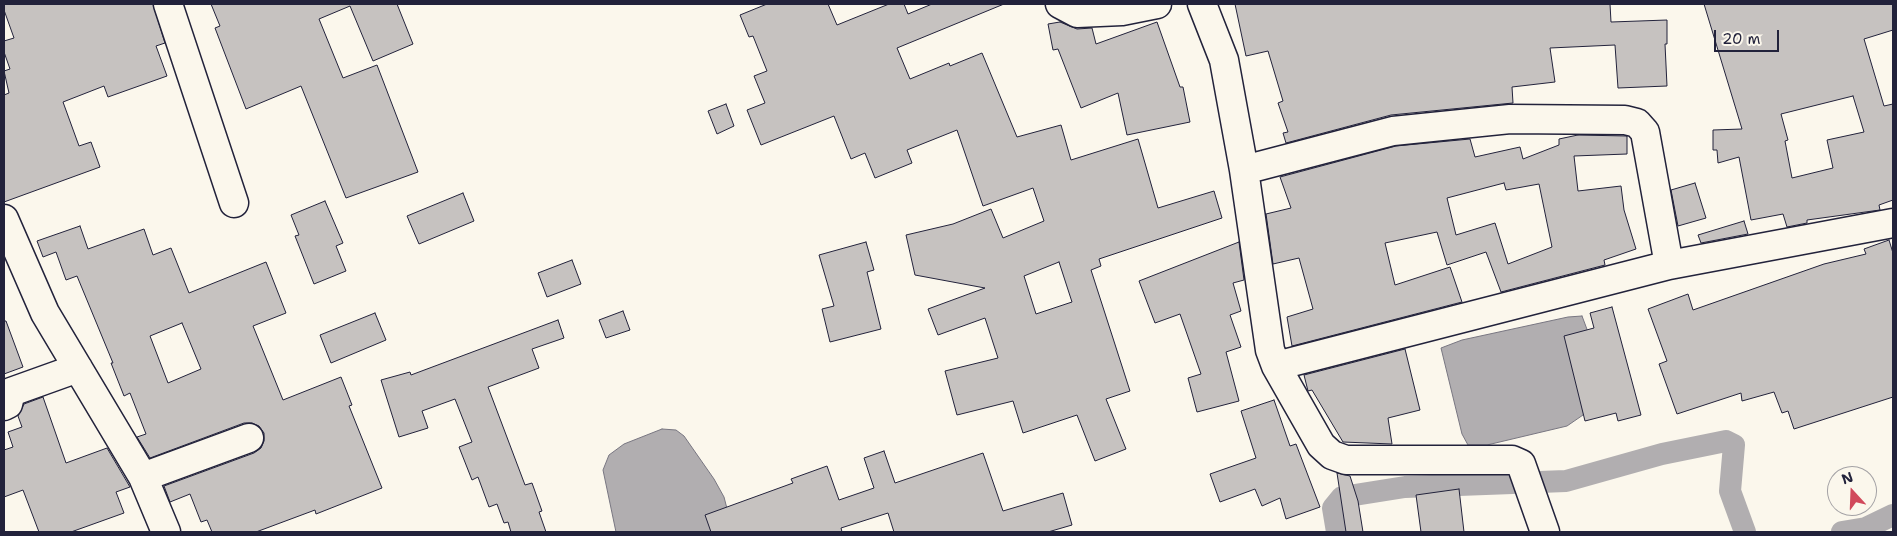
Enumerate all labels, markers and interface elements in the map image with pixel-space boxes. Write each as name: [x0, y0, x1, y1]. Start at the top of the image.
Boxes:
scale bar: [1717, 20, 1782, 52]
text: 20 m: [1722, 29, 1761, 49]
north arrow: [1827, 466, 1877, 516]
text: N: [1839, 467, 1856, 488]

